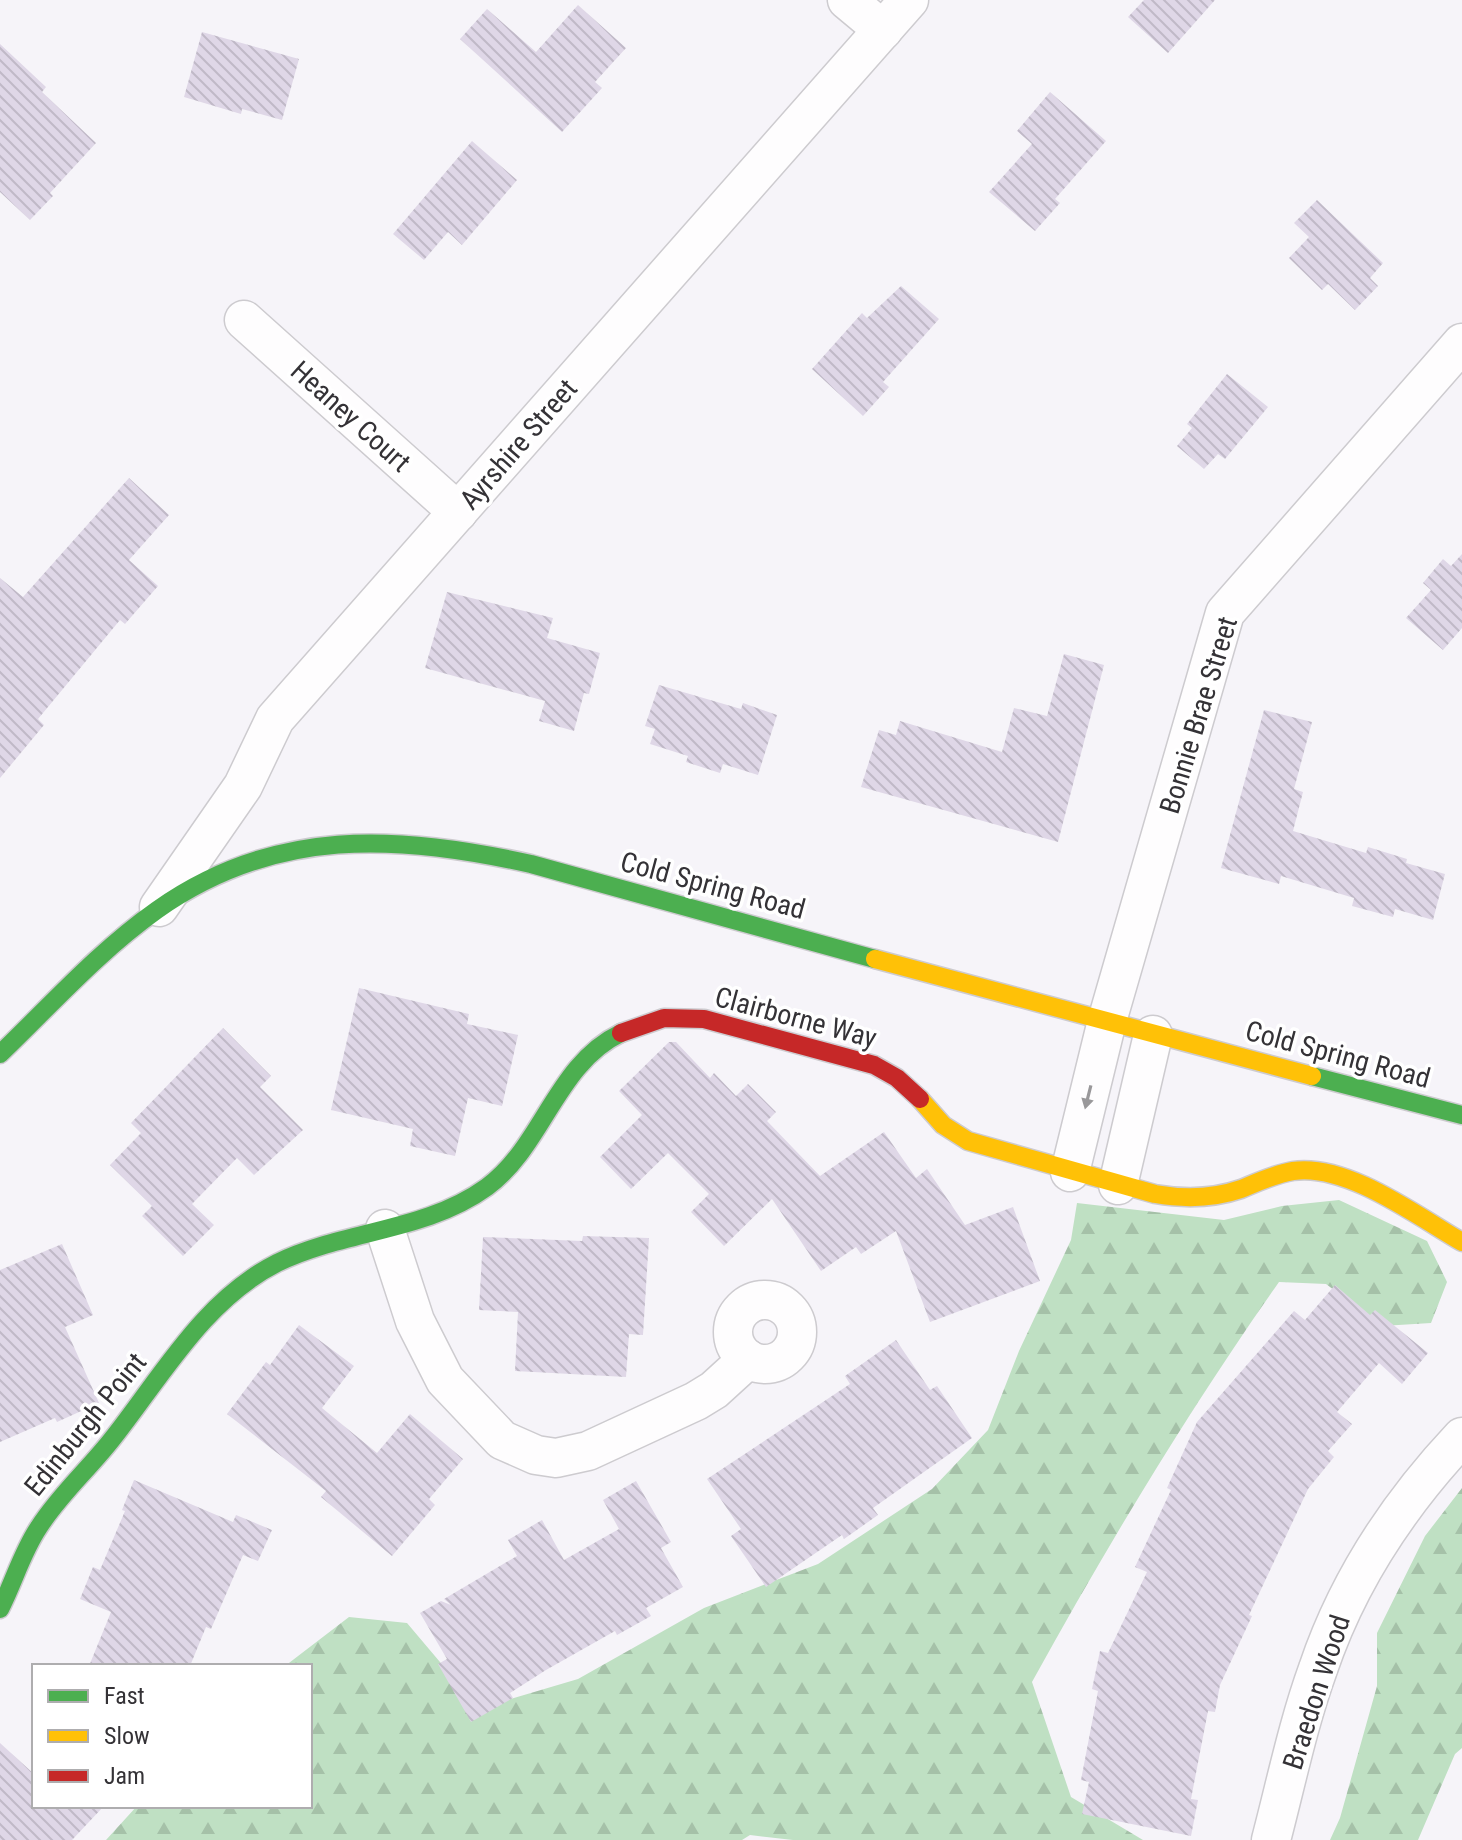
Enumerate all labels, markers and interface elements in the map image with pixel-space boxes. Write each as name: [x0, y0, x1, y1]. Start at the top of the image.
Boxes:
street label: Heaney Court: [284, 354, 417, 479]
street label: Ayrshire Street: [453, 372, 584, 516]
street label: Bonnie Brae Street: [1153, 613, 1244, 818]
street label: Cold Spring Road: [617, 845, 809, 926]
street label: Clairborne Way: [711, 980, 881, 1055]
street label: Cold Spring Road: [1242, 1014, 1434, 1095]
one-way arrow: [1082, 1084, 1094, 1109]
street label: Edinburgh Point: [18, 1346, 153, 1503]
street label: Braedon Wood: [1276, 1611, 1357, 1774]
legend: [32, 1664, 312, 1808]
text: Fast: [104, 1682, 145, 1710]
text: Slow: [104, 1722, 150, 1750]
text: Jam: [104, 1762, 145, 1790]

